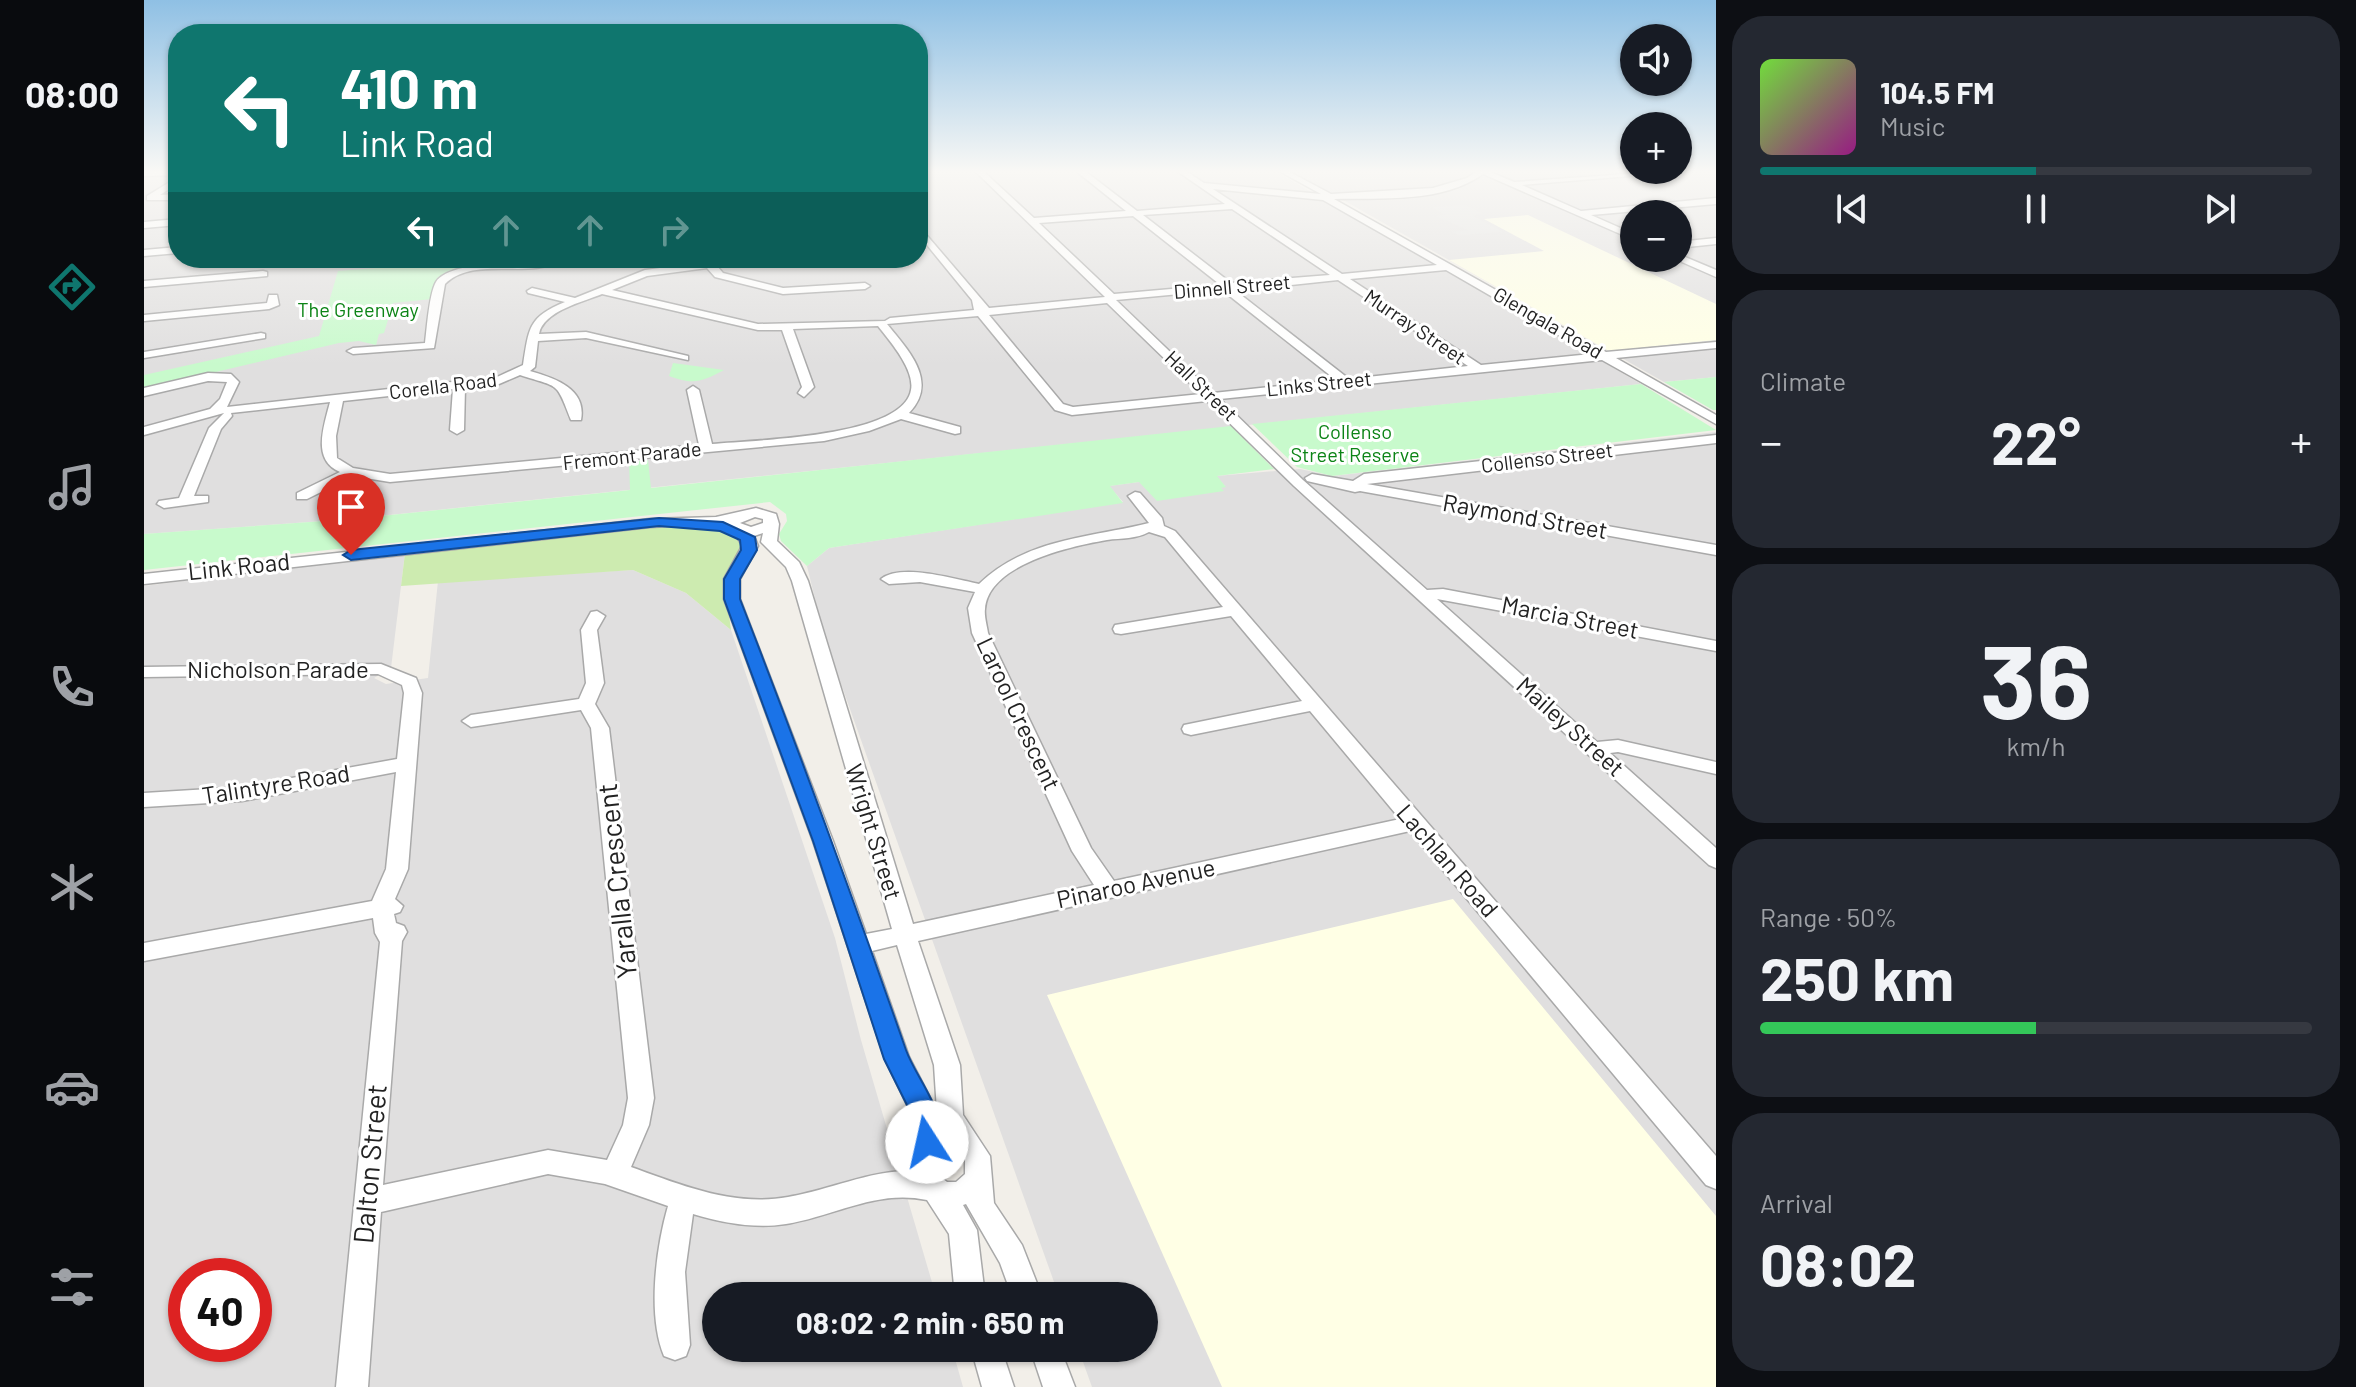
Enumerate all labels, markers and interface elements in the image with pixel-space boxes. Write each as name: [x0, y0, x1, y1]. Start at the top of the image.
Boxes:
map controls: [1620, 24, 1692, 272]
button: sound: [1620, 24, 1692, 96]
text: 410 m: [340, 53, 478, 120]
icon: left: [208, 56, 312, 160]
text: 08:00: [25, 72, 119, 115]
text: 104.5 FM: [1880, 74, 1994, 110]
text: Music: [1880, 110, 1945, 141]
button: +: [1620, 112, 1692, 184]
text: Link Road: [340, 121, 494, 164]
icon: previous: [1830, 187, 1874, 231]
icon: pause: [2014, 187, 2058, 231]
icon: next: [2198, 187, 2242, 231]
button: −: [1620, 200, 1692, 272]
icon: left: [400, 208, 444, 252]
icon: ahead: [484, 208, 528, 252]
icon: ahead: [568, 208, 612, 252]
icon: right: [652, 208, 696, 252]
icon: directions: [44, 259, 100, 315]
street label: Dinnell Street: [1172, 269, 1291, 303]
street label: Glengala Road: [1490, 281, 1607, 363]
street label: Murray Street: [1360, 283, 1471, 369]
park label: The Greenway: [297, 297, 419, 321]
street label: Hall Street: [1161, 345, 1243, 426]
text: Climate: [1760, 365, 1846, 396]
street label: Corella Road: [388, 366, 498, 404]
street label: Links Street: [1265, 366, 1373, 400]
text: 22°: [1991, 405, 2081, 477]
text: −: [1760, 414, 1782, 467]
text: +: [2290, 414, 2312, 467]
park label: Collenso Street Reserve: [1290, 419, 1420, 466]
street label: Fremont Parade: [561, 436, 702, 474]
street label: Collenso Street: [1480, 437, 1614, 477]
icon: music: [44, 459, 100, 515]
pin: [317, 473, 385, 555]
icon: arrive: [329, 485, 373, 529]
street label: Raymond Street: [1441, 487, 1610, 544]
street label: Link Road: [186, 546, 291, 585]
street label: Marcia Street: [1499, 589, 1641, 644]
text: 36: [1980, 615, 2092, 740]
street label: Larool Crescent: [971, 632, 1067, 794]
street label: Nicholson Parade: [187, 654, 369, 683]
icon: phone: [44, 659, 100, 715]
street label: Mailey Street: [1511, 670, 1631, 782]
text: km/h: [2007, 730, 2065, 761]
street label: Talintyre Road: [200, 758, 352, 810]
street label: Wright Street: [840, 760, 909, 903]
street label: Yaralla Crescent: [589, 782, 643, 980]
street label: Lachlan Road: [1391, 798, 1505, 922]
street label: Pinaroo Avenue: [1054, 852, 1218, 913]
icon: climate: [44, 859, 100, 915]
text: Range · 50%: [1760, 901, 1897, 932]
text: 250 km: [1760, 941, 1954, 1013]
icon: car: [44, 1059, 100, 1115]
street label: Dalton Street: [345, 1083, 393, 1245]
position arrow: [885, 1100, 969, 1184]
text: Arrival: [1760, 1187, 1833, 1218]
text: 08:02: [1760, 1227, 1916, 1299]
speed limit sign: 40: [168, 1258, 272, 1362]
icon: filters: [44, 1259, 100, 1315]
text: 08:02 · 2 min · 650 m: [796, 1304, 1064, 1340]

